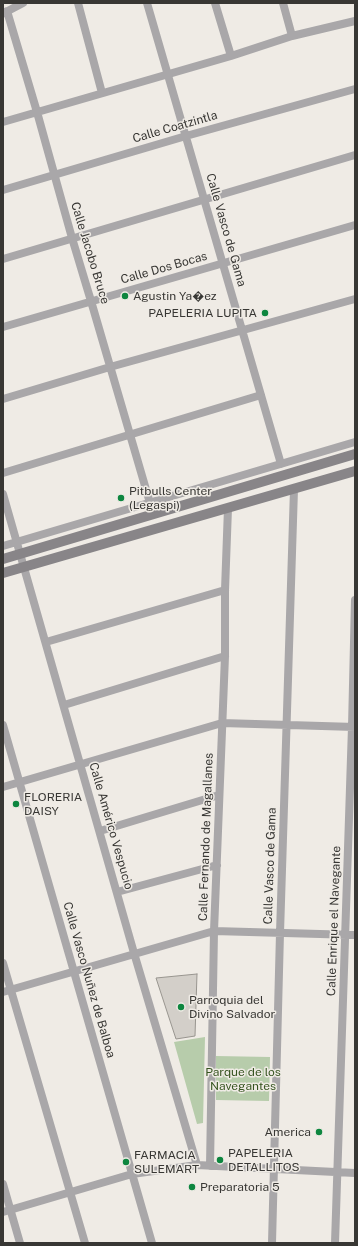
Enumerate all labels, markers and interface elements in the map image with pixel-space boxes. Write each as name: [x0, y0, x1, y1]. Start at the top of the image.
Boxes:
street label: Calle Coatzintla: [131, 108, 219, 146]
street label: Calle Vasco de Gama: [203, 172, 249, 288]
street label: Calle Jacobo Bruce: [68, 200, 112, 306]
street label: Calle Dos Bocas: [119, 249, 209, 287]
place label: Agustin Ya�ez: [133, 289, 217, 303]
marker: Agustin Ya�ez: [120, 291, 130, 301]
place label: PAPELERIA LUPITA: [148, 306, 257, 320]
marker: PAPELERIA LUPITA: [260, 308, 270, 318]
place label: Pitbulls Center (Legaspi): [129, 484, 212, 512]
marker: Pitbulls Center (Legaspi): [116, 493, 126, 503]
street label: Calle Fernando de Magallanes: [196, 753, 216, 921]
street label: Calle Américo Vespucio: [86, 761, 136, 891]
place label: FLORERIA DAISY: [24, 790, 82, 818]
marker: FLORERIA DAISY: [11, 799, 21, 809]
street label: Calle Vasco de Gama: [261, 807, 279, 925]
street label: Calle Enrique el Navegante: [324, 846, 344, 996]
street label: Calle Vasco Nuñez de Balboa: [60, 900, 118, 1060]
place label: Parroquia del Divino Salvador: [189, 993, 275, 1021]
marker: Parroquia del Divino Salvador: [176, 1002, 186, 1012]
park label: Parque de los Navegantes: [205, 1065, 281, 1093]
place label: America: [265, 1125, 311, 1139]
marker: America: [314, 1127, 324, 1137]
place label: PAPELERIA DETALLITOS: [228, 1146, 300, 1174]
place label: FARMACIA SULEMART: [134, 1148, 199, 1176]
marker: PAPELERIA DETALLITOS: [215, 1155, 225, 1165]
marker: FARMACIA SULEMART: [121, 1157, 131, 1167]
place label: Preparatoria 5: [200, 1180, 280, 1194]
marker: Preparatoria 5: [187, 1182, 197, 1192]

